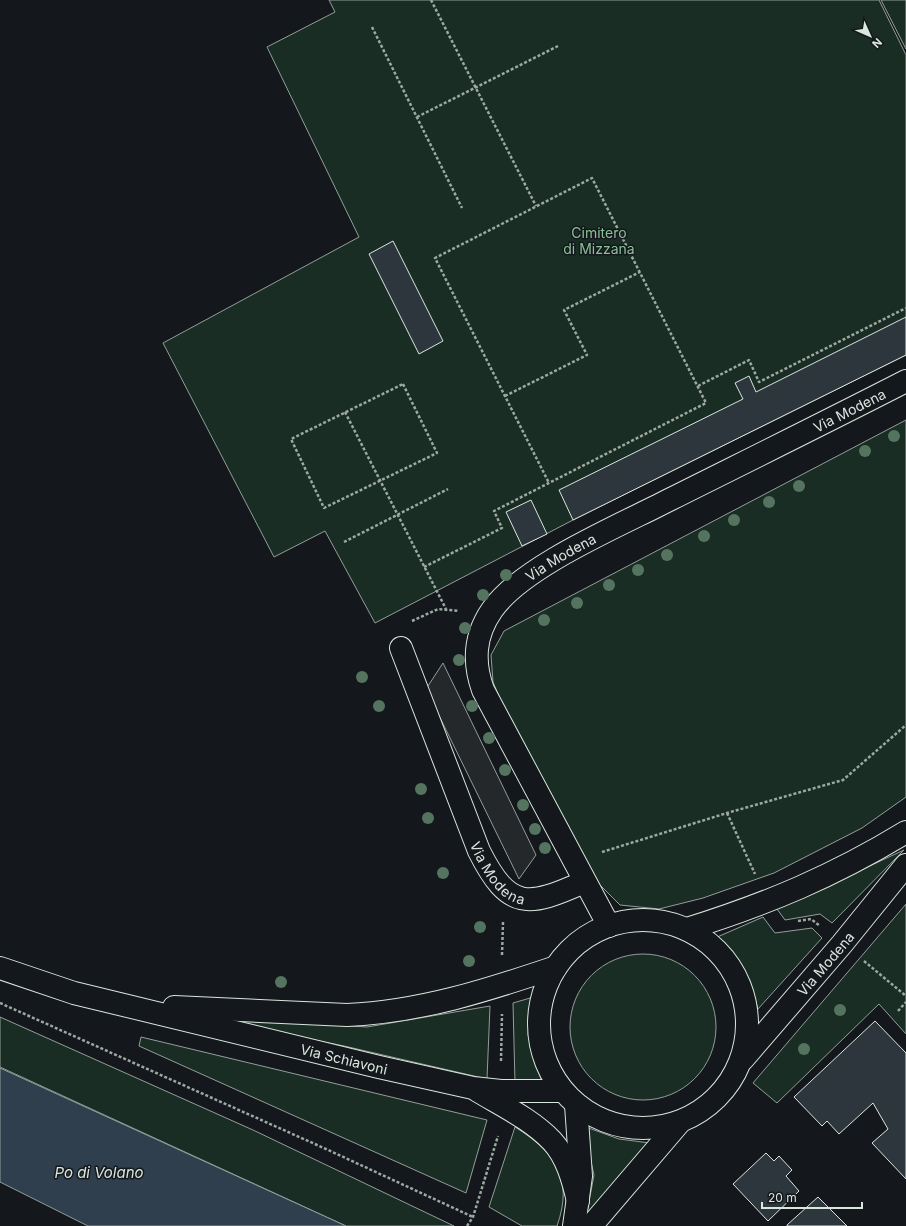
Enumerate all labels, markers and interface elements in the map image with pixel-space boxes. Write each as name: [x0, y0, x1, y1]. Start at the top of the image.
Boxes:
north arrow: [850, 16, 890, 56]
text: N: [869, 35, 885, 51]
park label: Cimitero di Mizzana: [563, 224, 635, 257]
street label: Via Modena: [810, 384, 888, 435]
street label: Via Modena: [522, 529, 598, 584]
street label: Via Modena: [468, 839, 527, 907]
street label: Via Modena: [793, 928, 857, 999]
street label: Via Schiavoni: [299, 1040, 389, 1077]
water label: Po di Volano: [54, 1163, 144, 1182]
scale bar: [762, 1184, 862, 1210]
text: 20 m: [768, 1190, 797, 1205]

